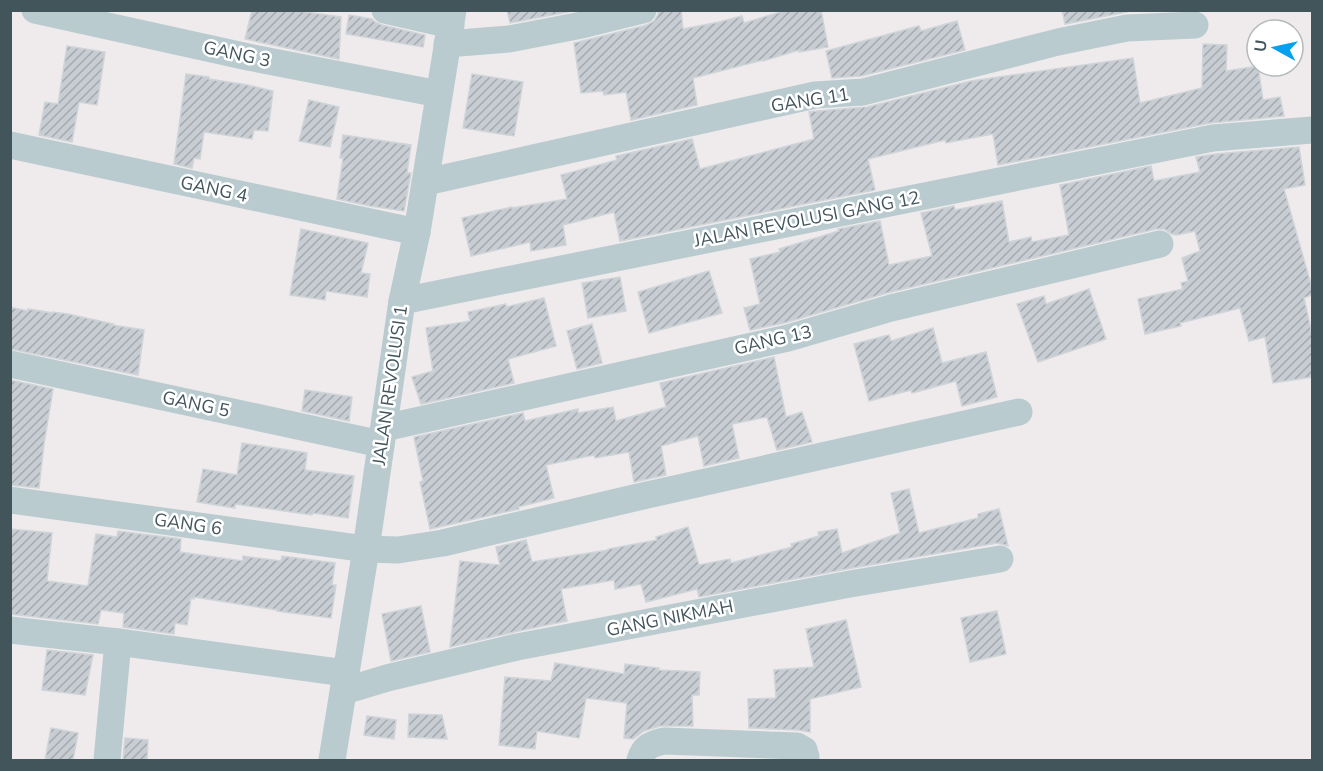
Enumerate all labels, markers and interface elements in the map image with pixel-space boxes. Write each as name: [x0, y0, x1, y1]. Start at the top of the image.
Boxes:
north arrow: [1245, 18, 1305, 78]
street label: GANG 3: [201, 35, 273, 73]
text: U: [1249, 39, 1273, 53]
street label: GANG 11: [769, 82, 851, 118]
street label: GANG 4: [178, 170, 250, 208]
street label: JALAN REVOLUSI GANG 12: [691, 185, 922, 253]
street label: JALAN REVOLUSI 1: [367, 303, 413, 468]
street label: GANG 13: [732, 319, 814, 361]
street label: GANG 5: [160, 385, 232, 423]
street label: GANG 6: [153, 507, 223, 541]
street label: GANG NIKMAH: [605, 594, 735, 642]

